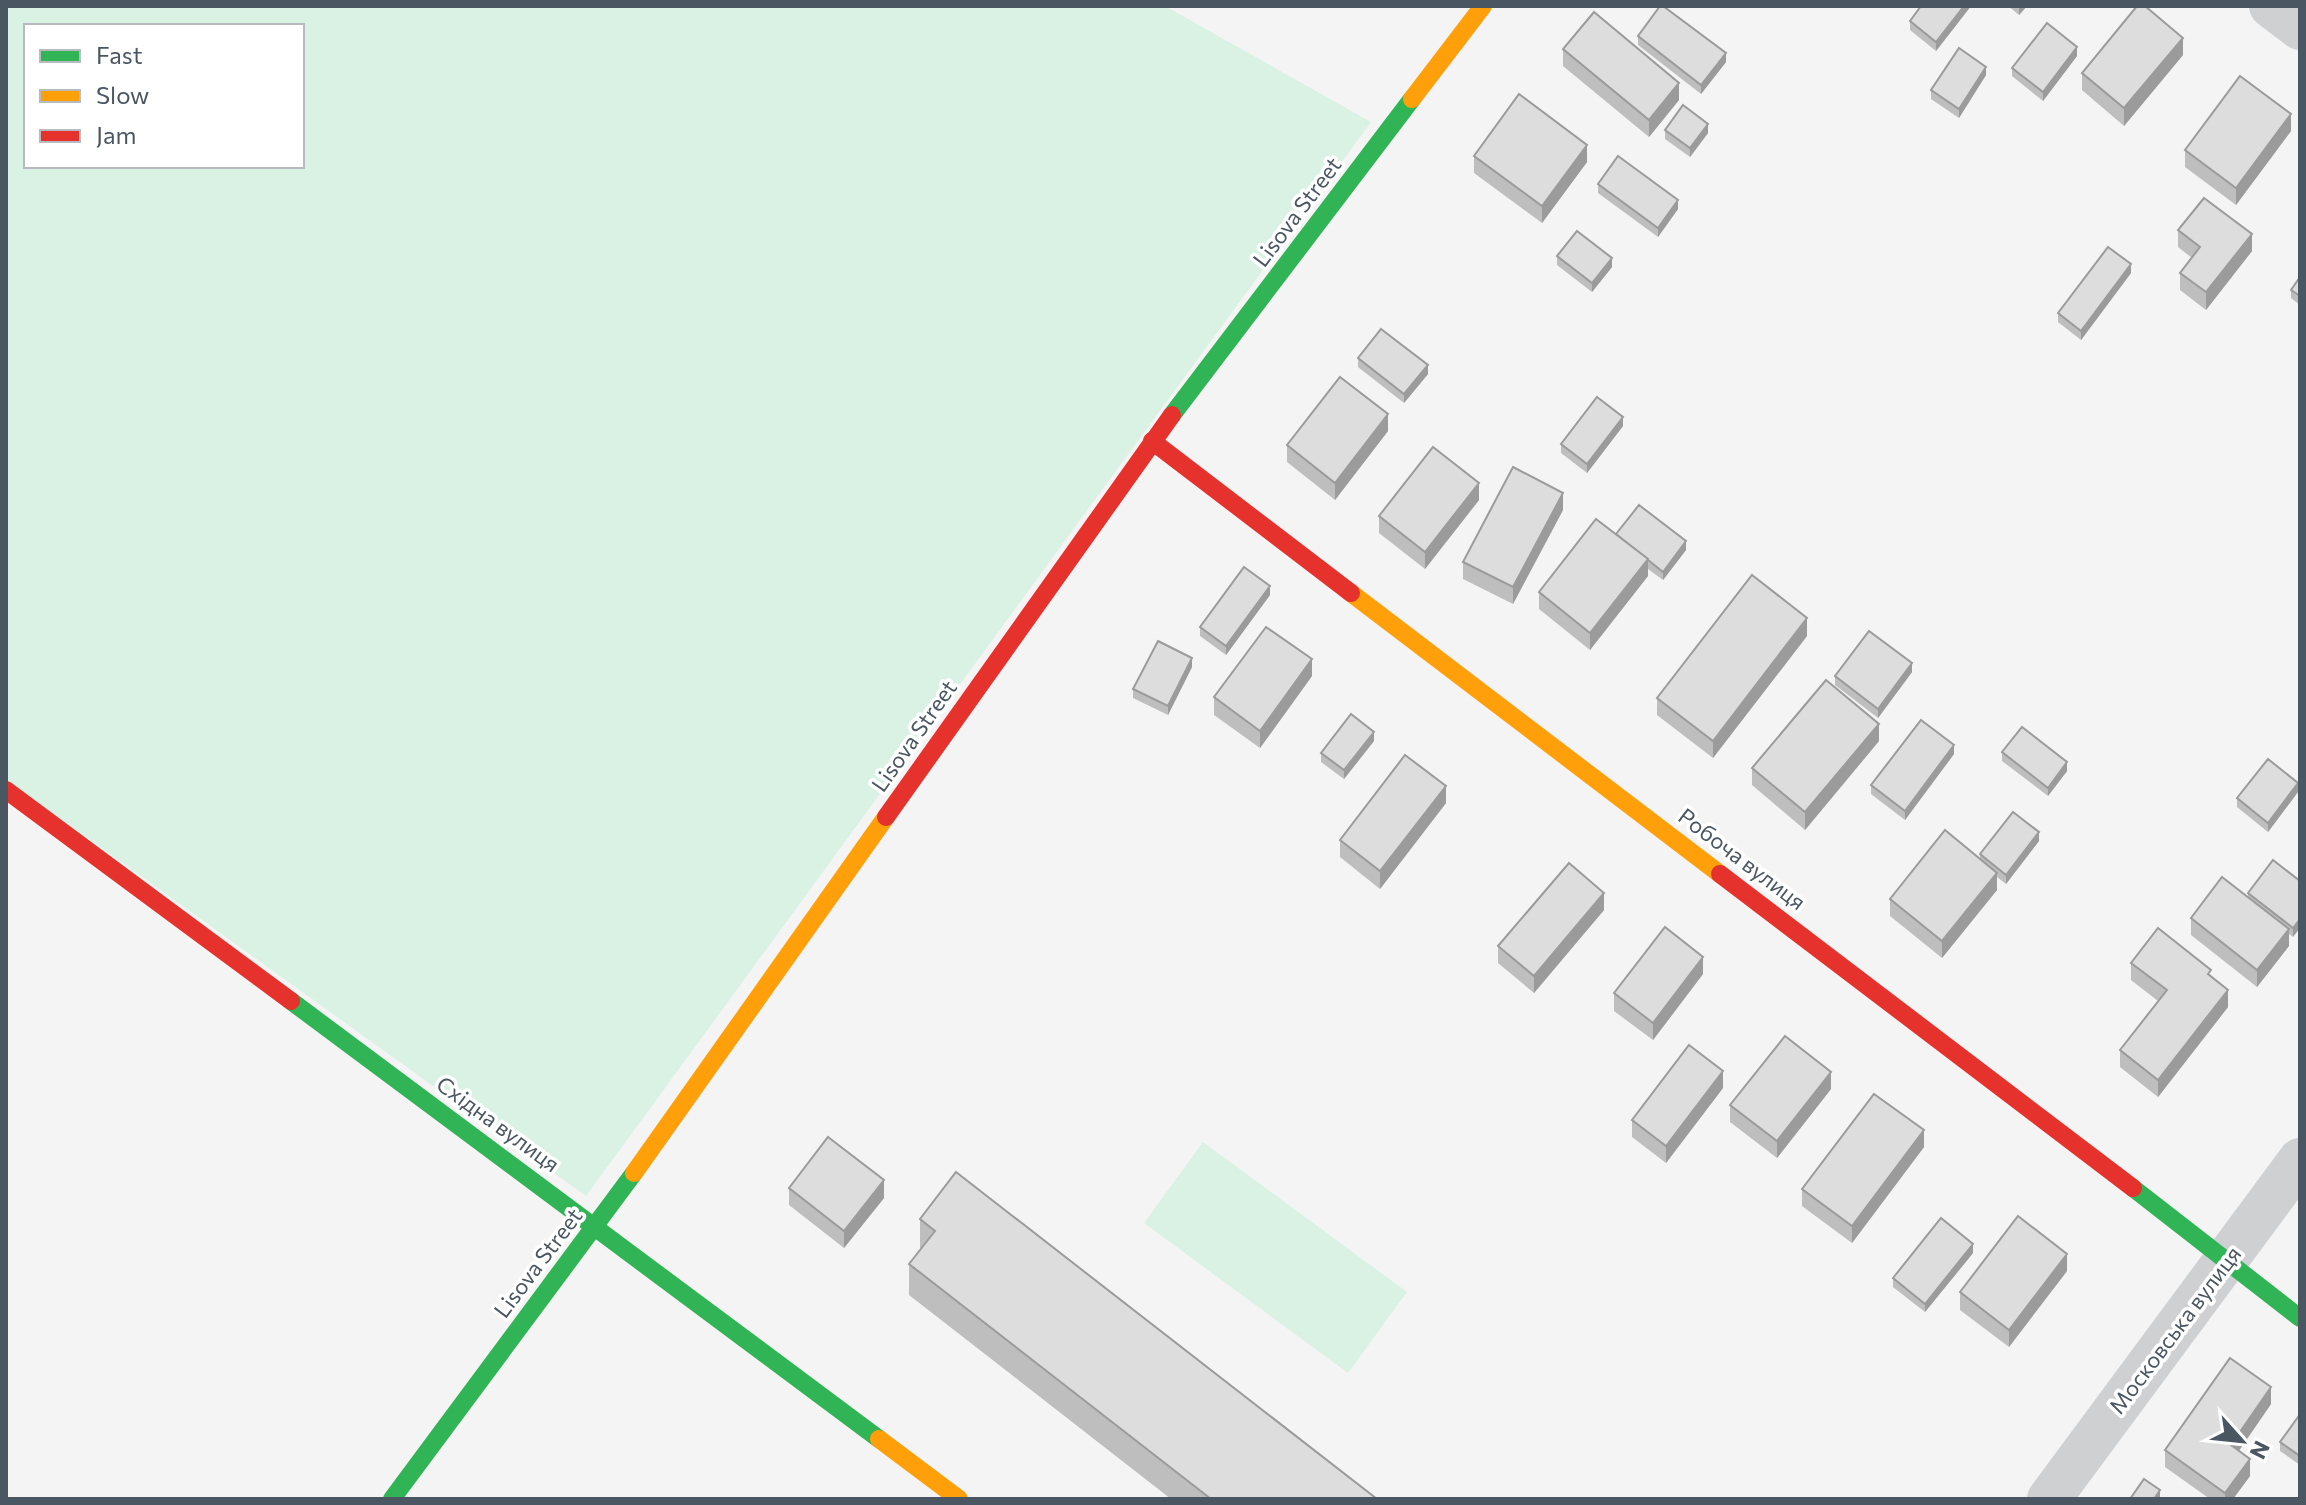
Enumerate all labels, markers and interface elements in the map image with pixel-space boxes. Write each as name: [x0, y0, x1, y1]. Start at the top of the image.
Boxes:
legend: [24, 24, 304, 168]
text: Fast: [96, 40, 143, 69]
text: Slow: [96, 80, 149, 109]
text: Jam: [96, 120, 136, 149]
street label: Lisova Street: [1247, 152, 1346, 272]
street label: Lisova Street: [865, 675, 962, 797]
street label: Робоча вулиця: [1673, 802, 1811, 915]
street label: Східна вулиця: [432, 1070, 565, 1177]
street label: Lisova Street: [488, 1203, 587, 1323]
street label: Московська вулиця: [2103, 1241, 2246, 1419]
north arrow: [2202, 1401, 2282, 1481]
text: N: [2244, 1437, 2276, 1464]

